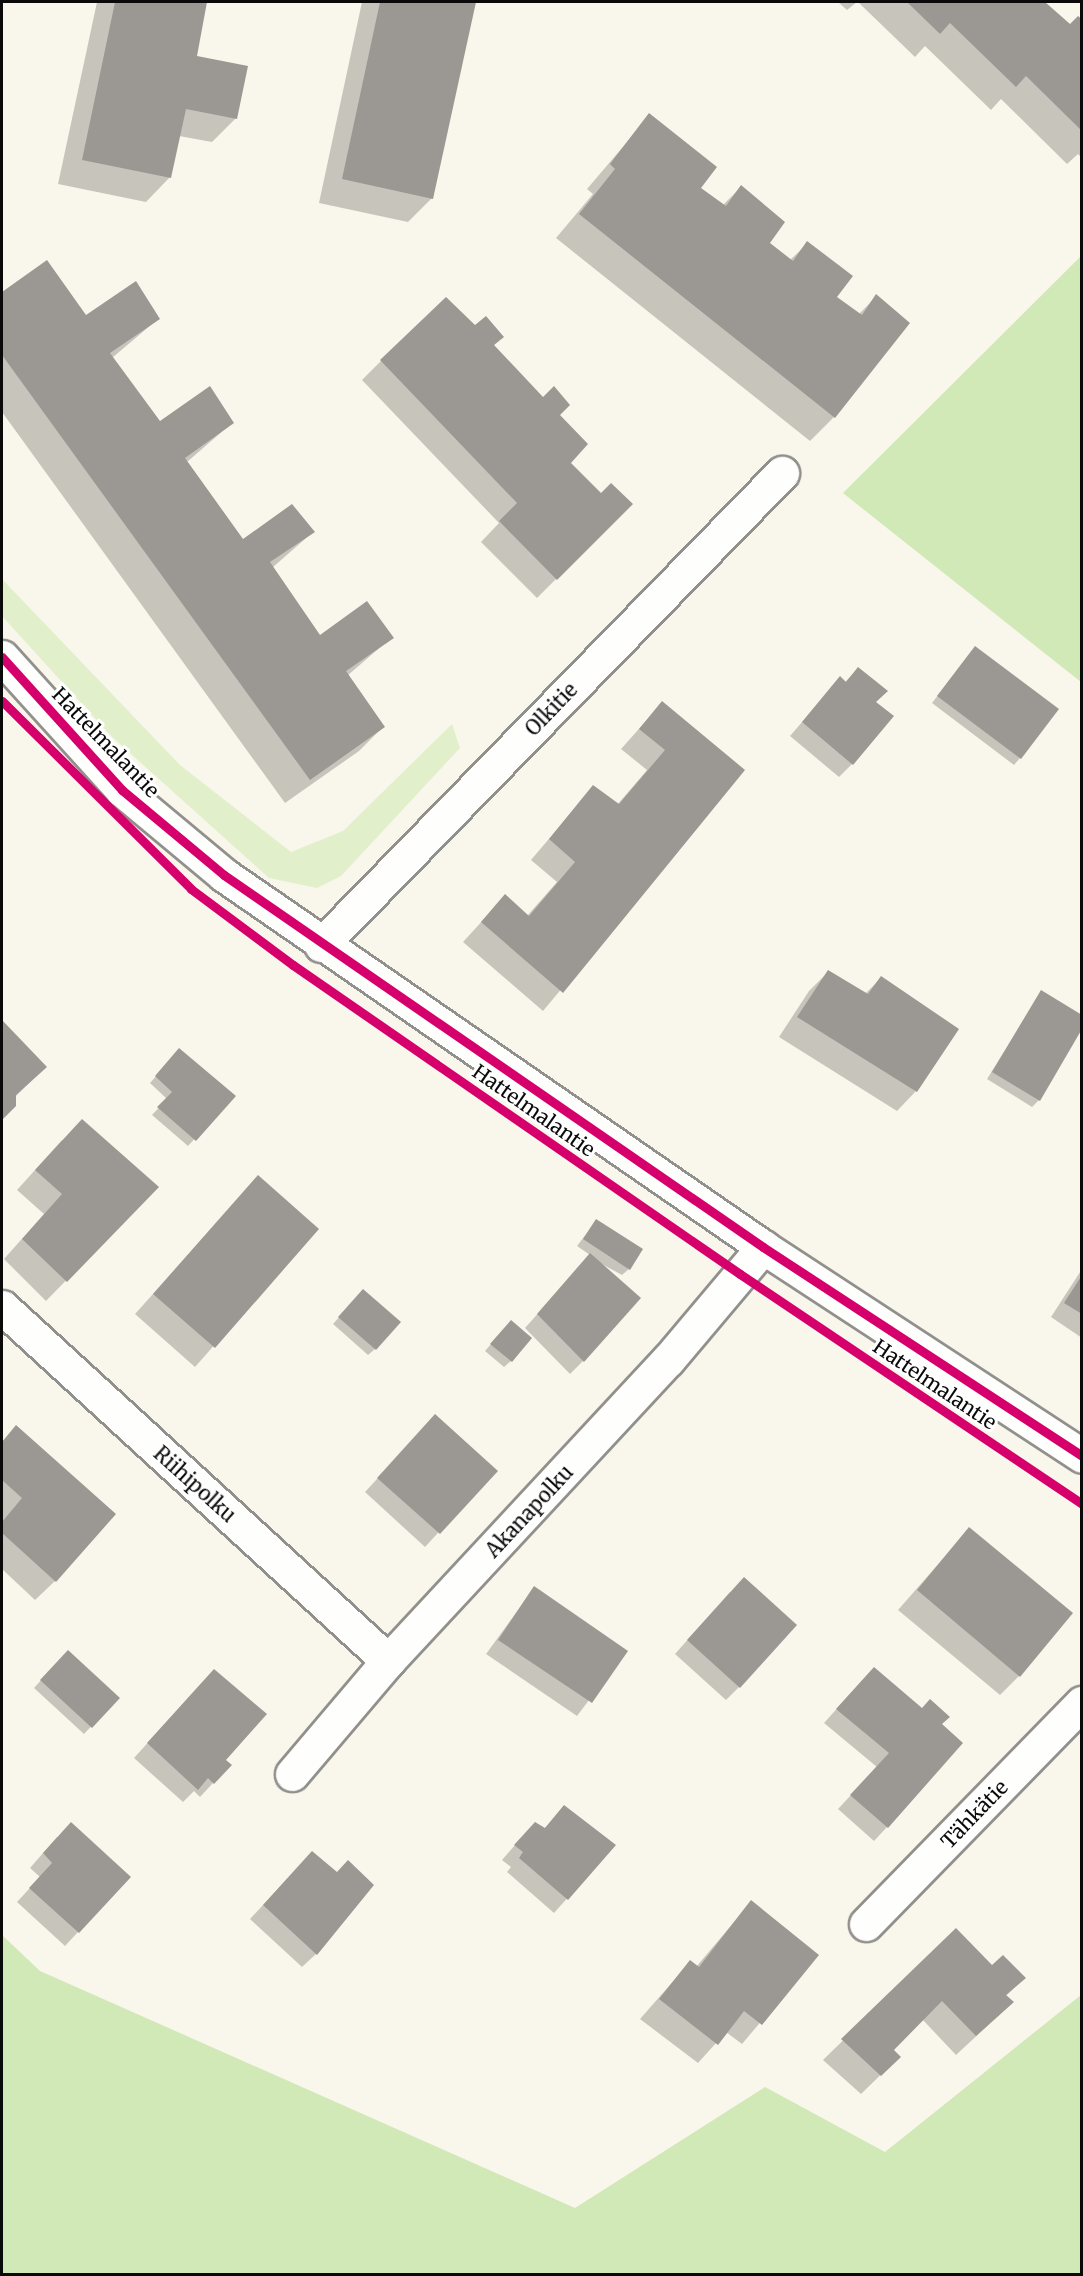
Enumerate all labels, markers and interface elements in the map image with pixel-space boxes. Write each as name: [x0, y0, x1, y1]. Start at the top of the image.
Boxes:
street label: Olkitie: [520, 678, 582, 740]
street label: Hattelmalantie: [47, 682, 165, 802]
street label: Hattelmalantie: [468, 1059, 600, 1161]
street label: Hattelmalantie: [869, 1334, 1001, 1434]
street label: Riihipolku: [149, 1441, 241, 1527]
street label: Akanapolku: [480, 1460, 578, 1562]
street label: Tähkätie: [936, 1775, 1012, 1853]

